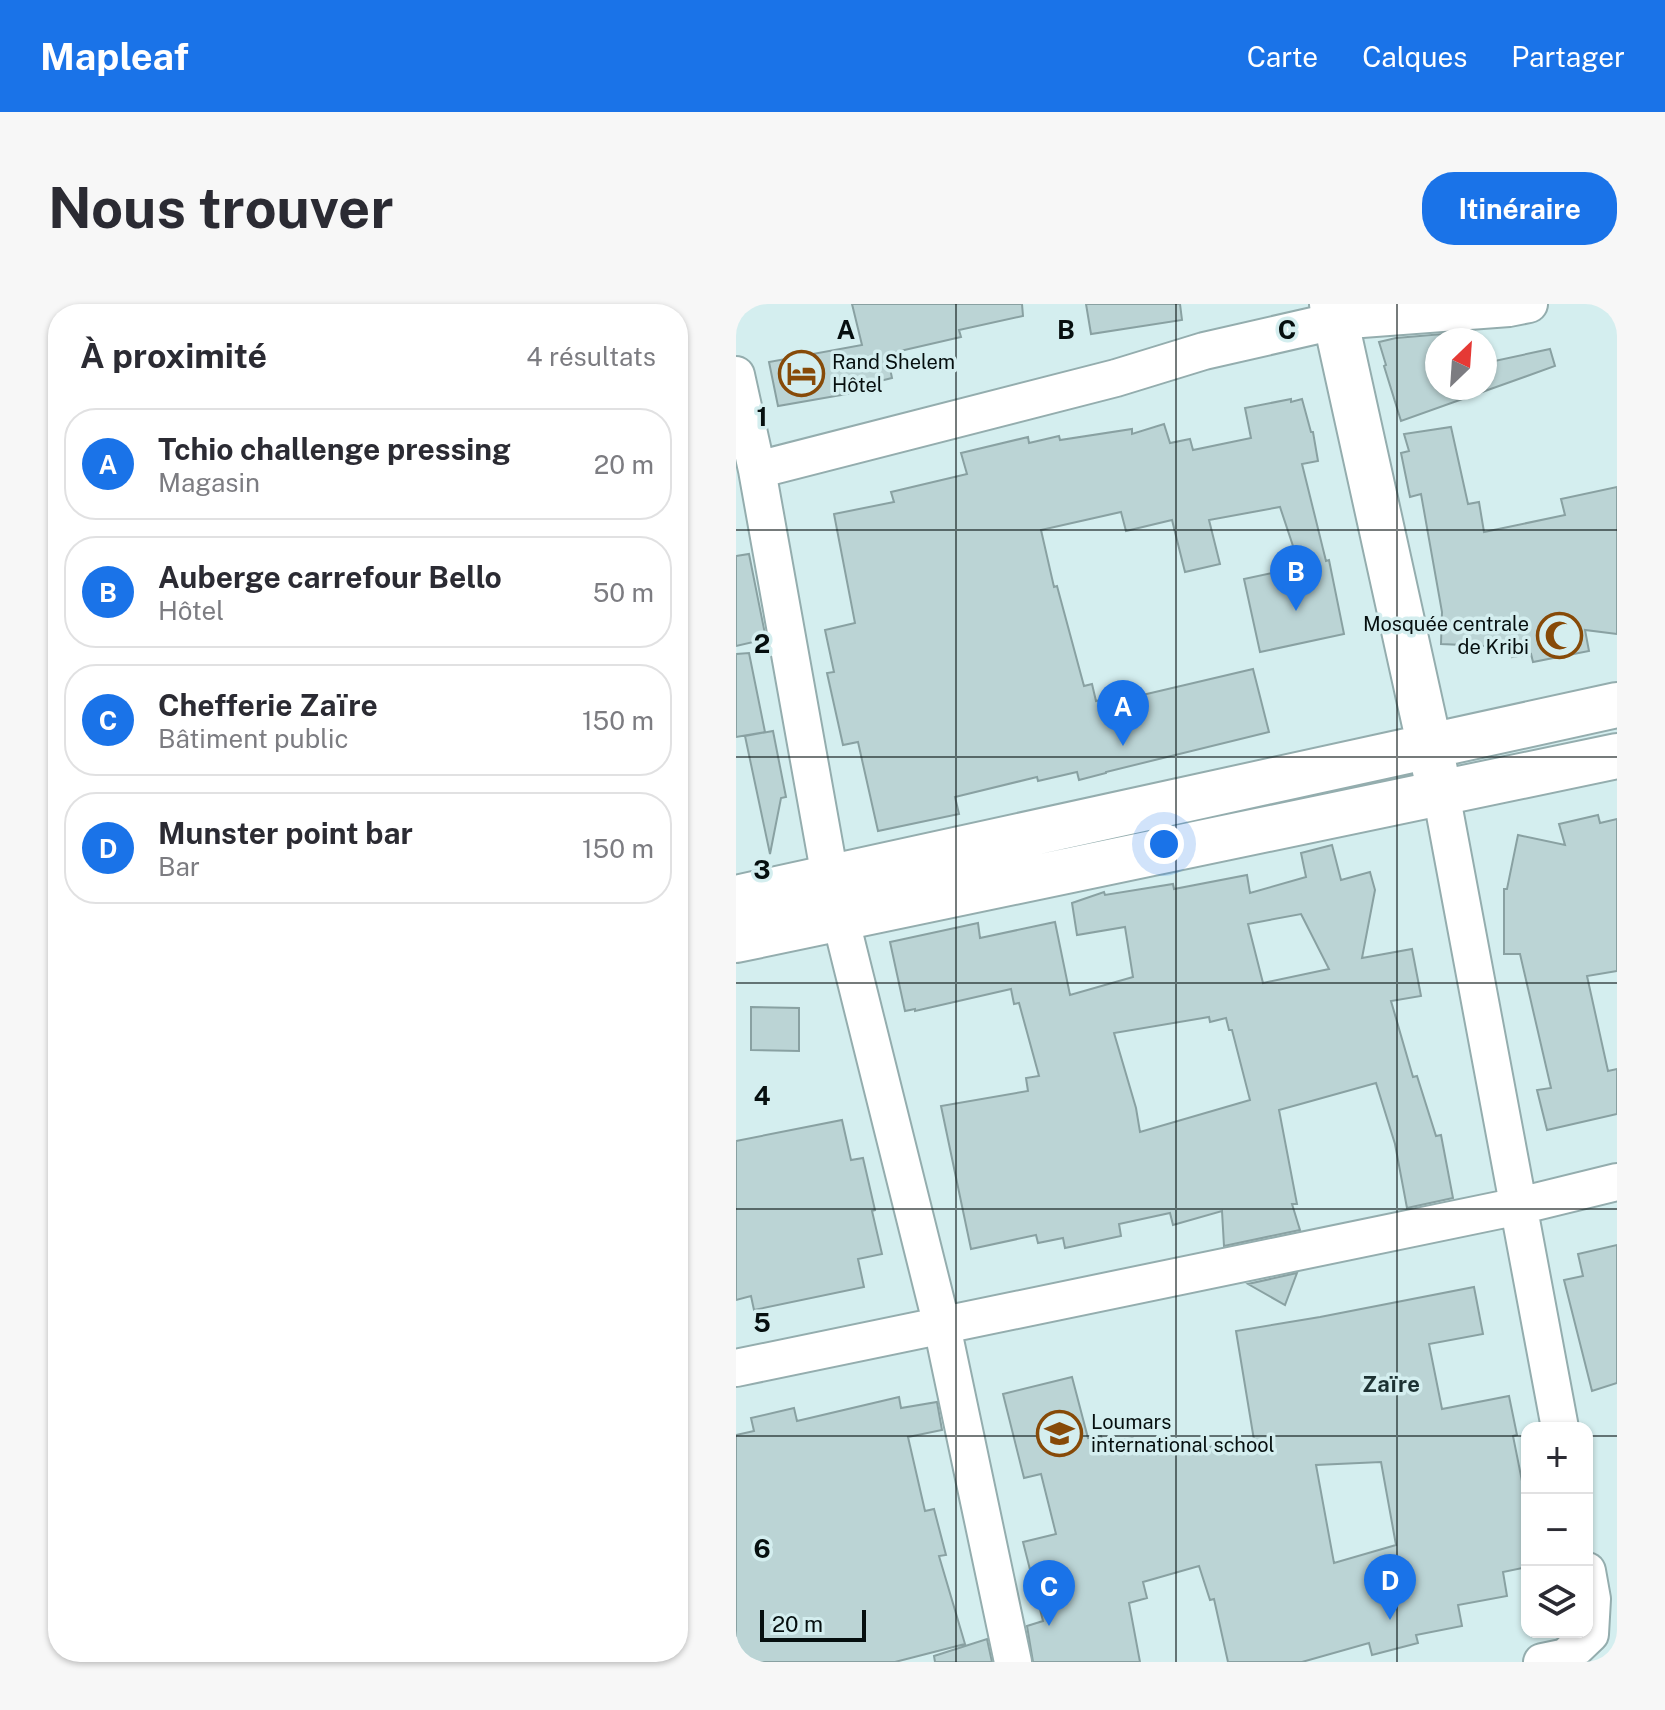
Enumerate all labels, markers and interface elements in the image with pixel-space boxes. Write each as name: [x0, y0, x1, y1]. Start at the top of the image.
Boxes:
text: Mapleaf: [40, 34, 189, 79]
text: Carte: [1247, 40, 1318, 73]
text: Calques: [1362, 40, 1467, 73]
text: Partager: [1511, 40, 1625, 73]
button: Itinéraire: [1422, 172, 1617, 245]
text: Nous trouver: [48, 175, 393, 241]
text: A: [837, 314, 856, 345]
text: B: [1057, 314, 1075, 345]
text: C: [1278, 314, 1296, 345]
north arrow: [1425, 328, 1497, 400]
text: À proximité: [80, 336, 267, 376]
text: 4 résultats: [526, 341, 656, 372]
hotel icon: Rand Shelem Hôtel: [777, 349, 825, 397]
place label: Rand Shelem Hôtel: [832, 350, 955, 397]
text: 1: [756, 401, 768, 432]
text: Tchio challenge pressing: [158, 431, 511, 467]
text: A: [99, 449, 117, 480]
text: 20 m: [594, 449, 654, 480]
text: Magasin: [158, 467, 260, 498]
pin: B: [1270, 545, 1322, 611]
text: Auberge carrefour Bello: [158, 559, 502, 595]
text: B: [99, 577, 117, 608]
text: 50 m: [593, 577, 654, 608]
text: Hôtel: [158, 595, 224, 626]
mosque icon: Mosquée centrale de Kribi: [1536, 611, 1584, 659]
place label: Mosquée centrale de Kribi: [1363, 612, 1529, 659]
text: 2: [754, 628, 770, 659]
pin: A: [1097, 680, 1149, 746]
text: Chefferie Zaïre: [158, 687, 378, 723]
text: C: [99, 705, 117, 736]
text: 150 m: [582, 705, 654, 736]
text: Bâtiment public: [158, 723, 349, 754]
text: Munster point bar: [158, 815, 413, 851]
your location: [1144, 824, 1184, 864]
text: D: [99, 833, 117, 864]
text: 150 m: [582, 833, 654, 864]
text: Bar: [158, 851, 200, 882]
text: 3: [753, 854, 771, 885]
text: 4: [753, 1080, 771, 1111]
text: 5: [753, 1307, 771, 1338]
district label: Zaïre: [1362, 1371, 1420, 1397]
school or university icon: Loumars international school: [1036, 1410, 1084, 1458]
place label: Loumars international school: [1091, 1410, 1275, 1457]
map controls: [1521, 1422, 1593, 1638]
button: +: [1521, 1422, 1593, 1494]
button: −: [1521, 1494, 1593, 1566]
text: 6: [753, 1533, 771, 1564]
pin: D: [1364, 1554, 1416, 1620]
pin: C: [1023, 1560, 1075, 1626]
button: layers: [1521, 1566, 1593, 1638]
scale bar: [760, 1606, 866, 1642]
text: 20 m: [772, 1611, 823, 1637]

